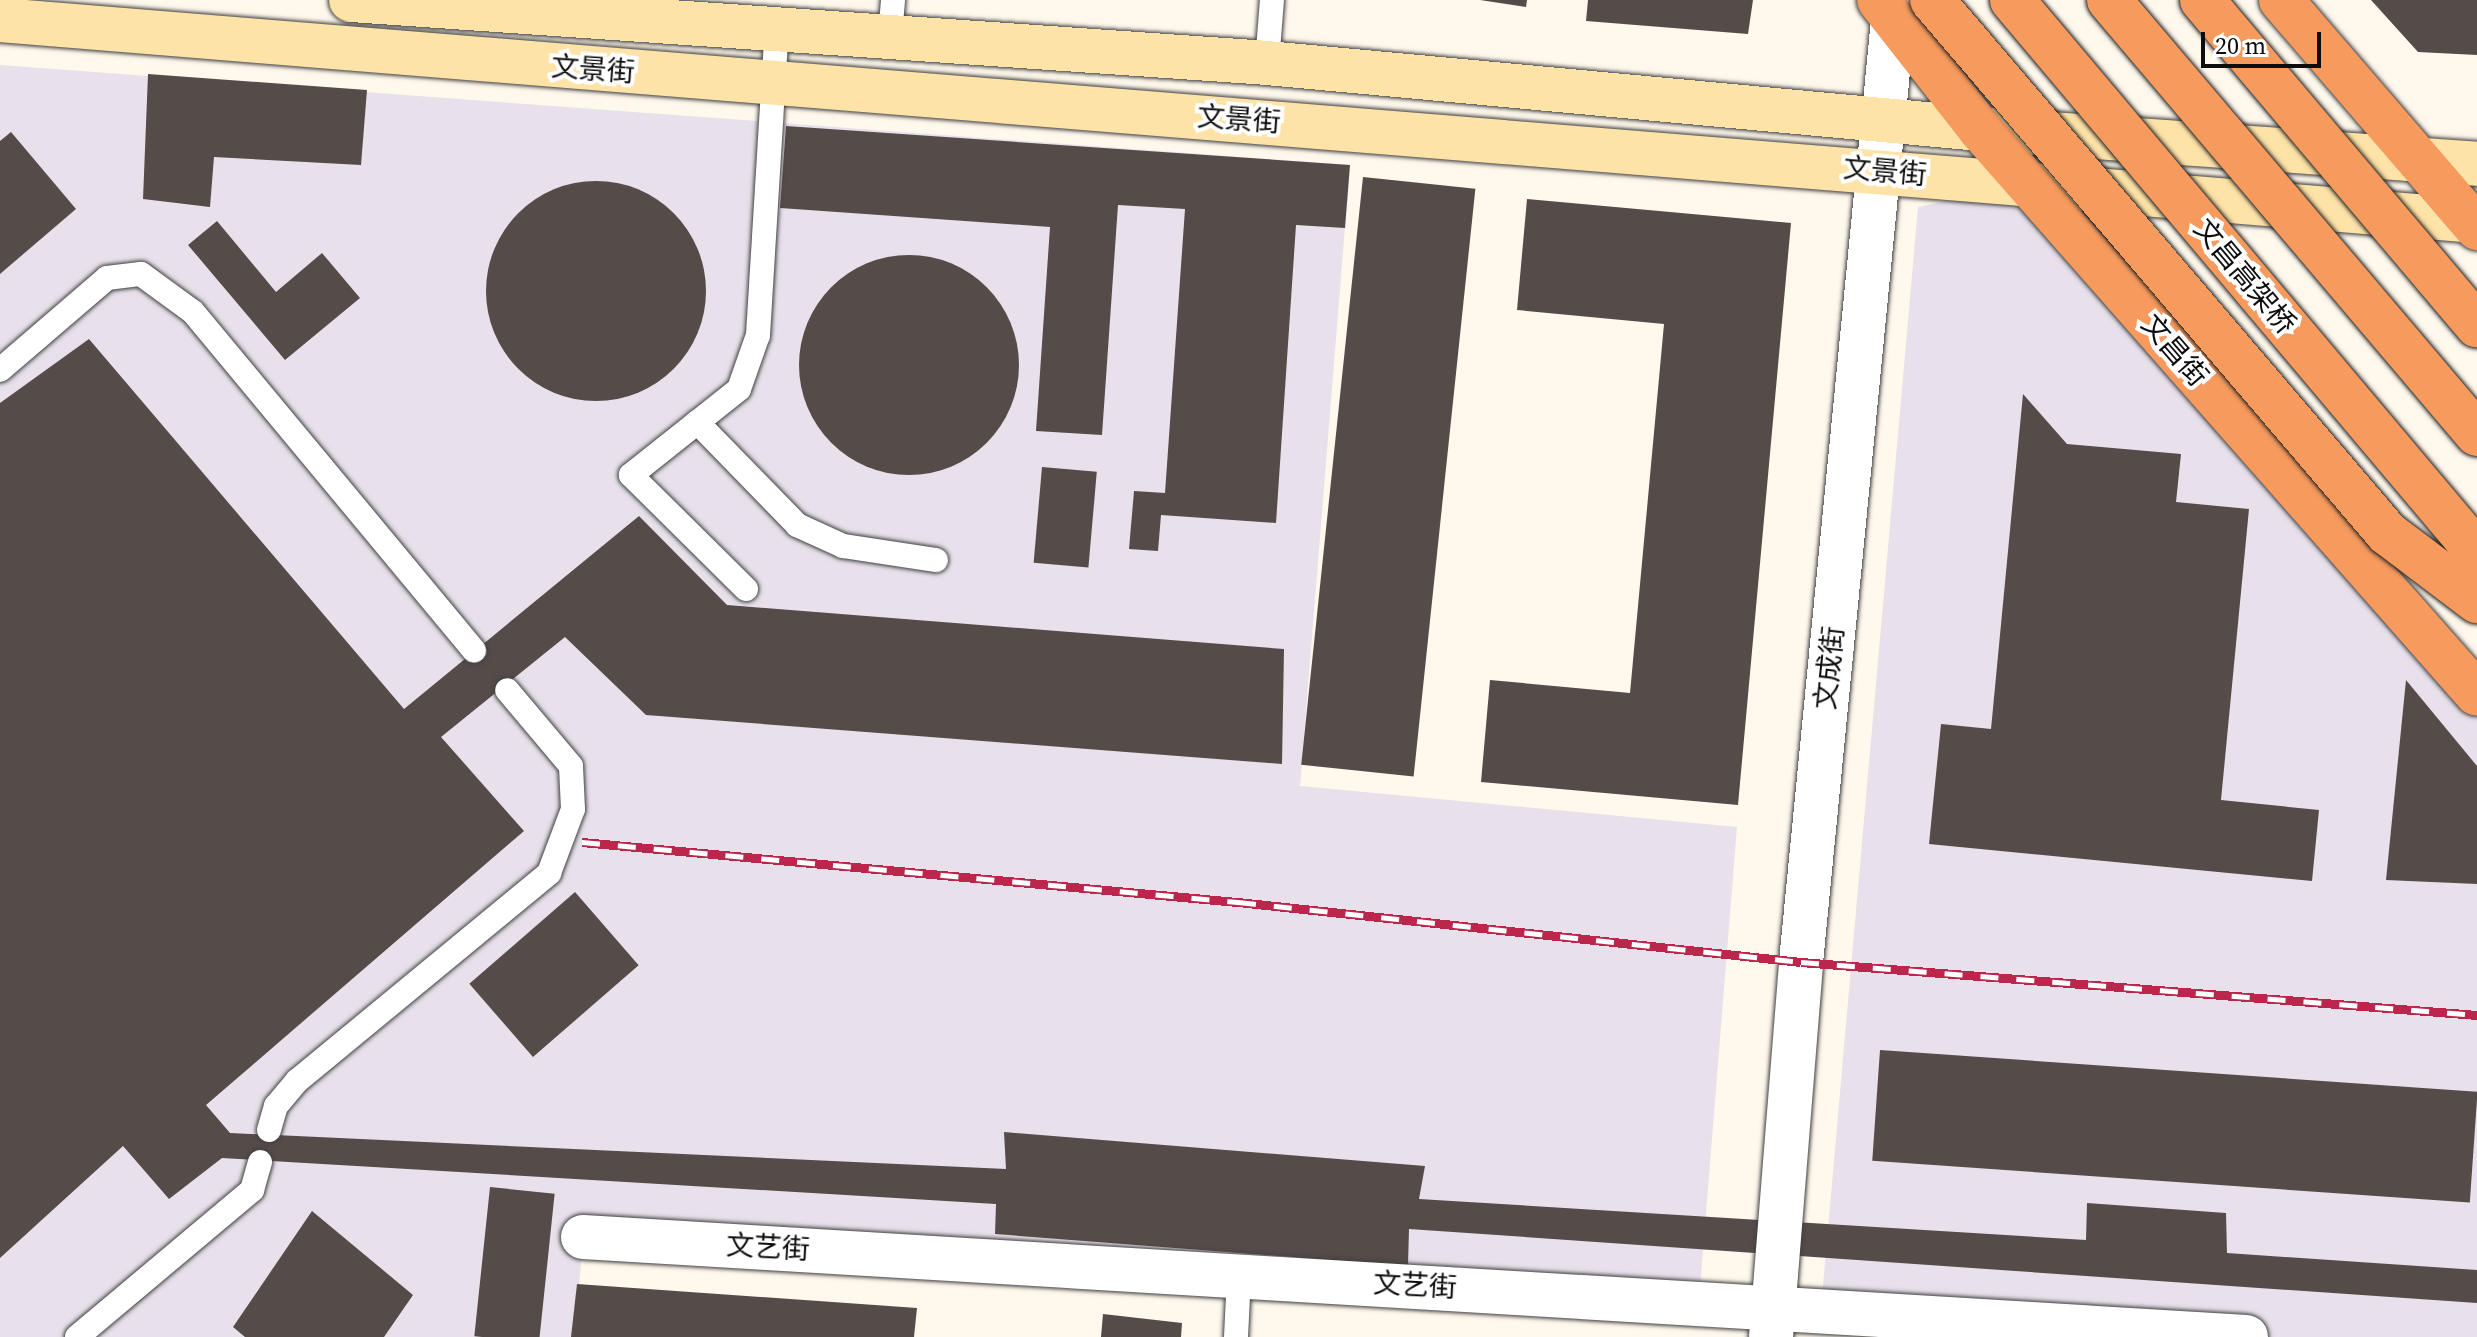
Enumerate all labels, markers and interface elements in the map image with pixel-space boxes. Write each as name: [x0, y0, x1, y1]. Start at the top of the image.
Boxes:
scale bar: [2205, 16, 2325, 66]
text: 20 m: [2215, 29, 2266, 62]
street label: 文景街: [550, 49, 636, 89]
street label: 文景街: [1196, 99, 1282, 139]
street label: 文景街: [1842, 151, 1928, 191]
street label: 文昌高架桥: [2187, 212, 2303, 340]
street label: 文昌街: [2135, 307, 2215, 393]
street label: 文成街: [1808, 624, 1850, 712]
street label: 文艺街: [725, 1228, 811, 1266]
street label: 文艺街: [1372, 1266, 1458, 1304]

